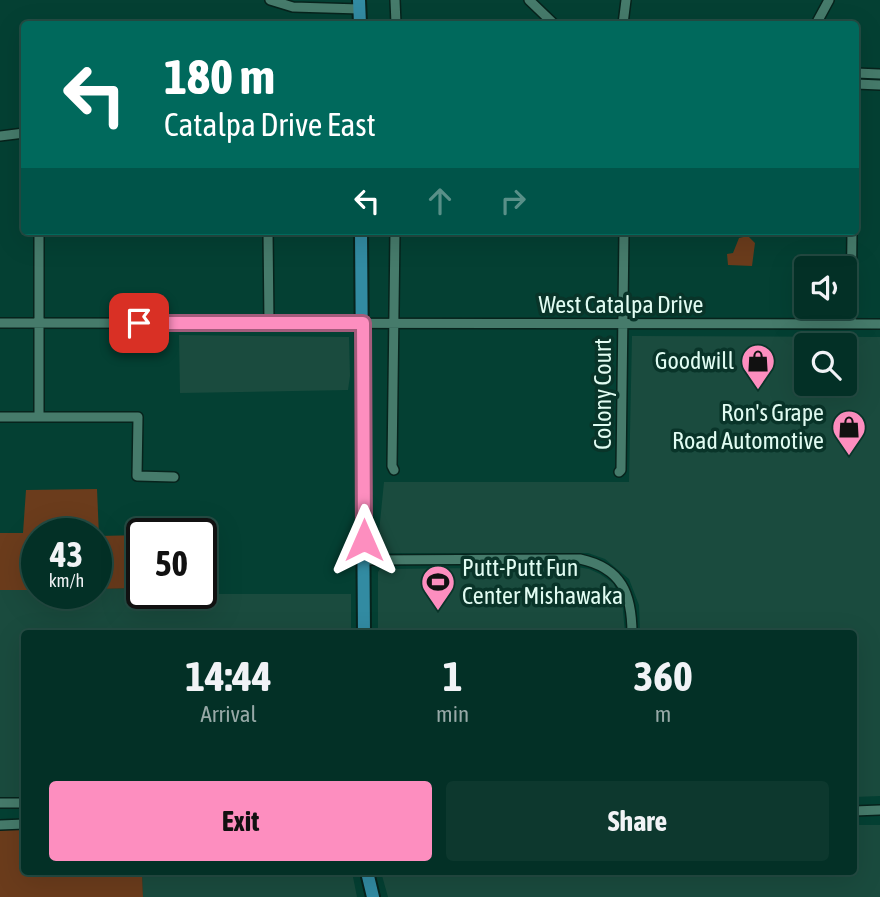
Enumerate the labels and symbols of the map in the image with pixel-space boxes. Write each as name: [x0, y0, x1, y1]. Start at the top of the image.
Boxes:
street label: West Catalpa Drive: [538, 291, 704, 318]
pin: [109, 293, 169, 353]
street label: Colony Court: [589, 338, 616, 450]
shop icon: Goodwill: [739, 342, 777, 391]
place label: Goodwill: [655, 347, 735, 374]
place label: Ron's Grape Road Automotive: [672, 399, 824, 454]
shop icon: Ron's Grape Road Automotive: [830, 408, 868, 457]
position arrow: [327, 503, 401, 577]
speed limit sign: 50: [126, 518, 217, 609]
place label: Putt-Putt Fun Center Mishawaka: [462, 554, 623, 609]
sports icon: Putt-Putt Fun Center Mishawaka: [419, 563, 457, 612]

